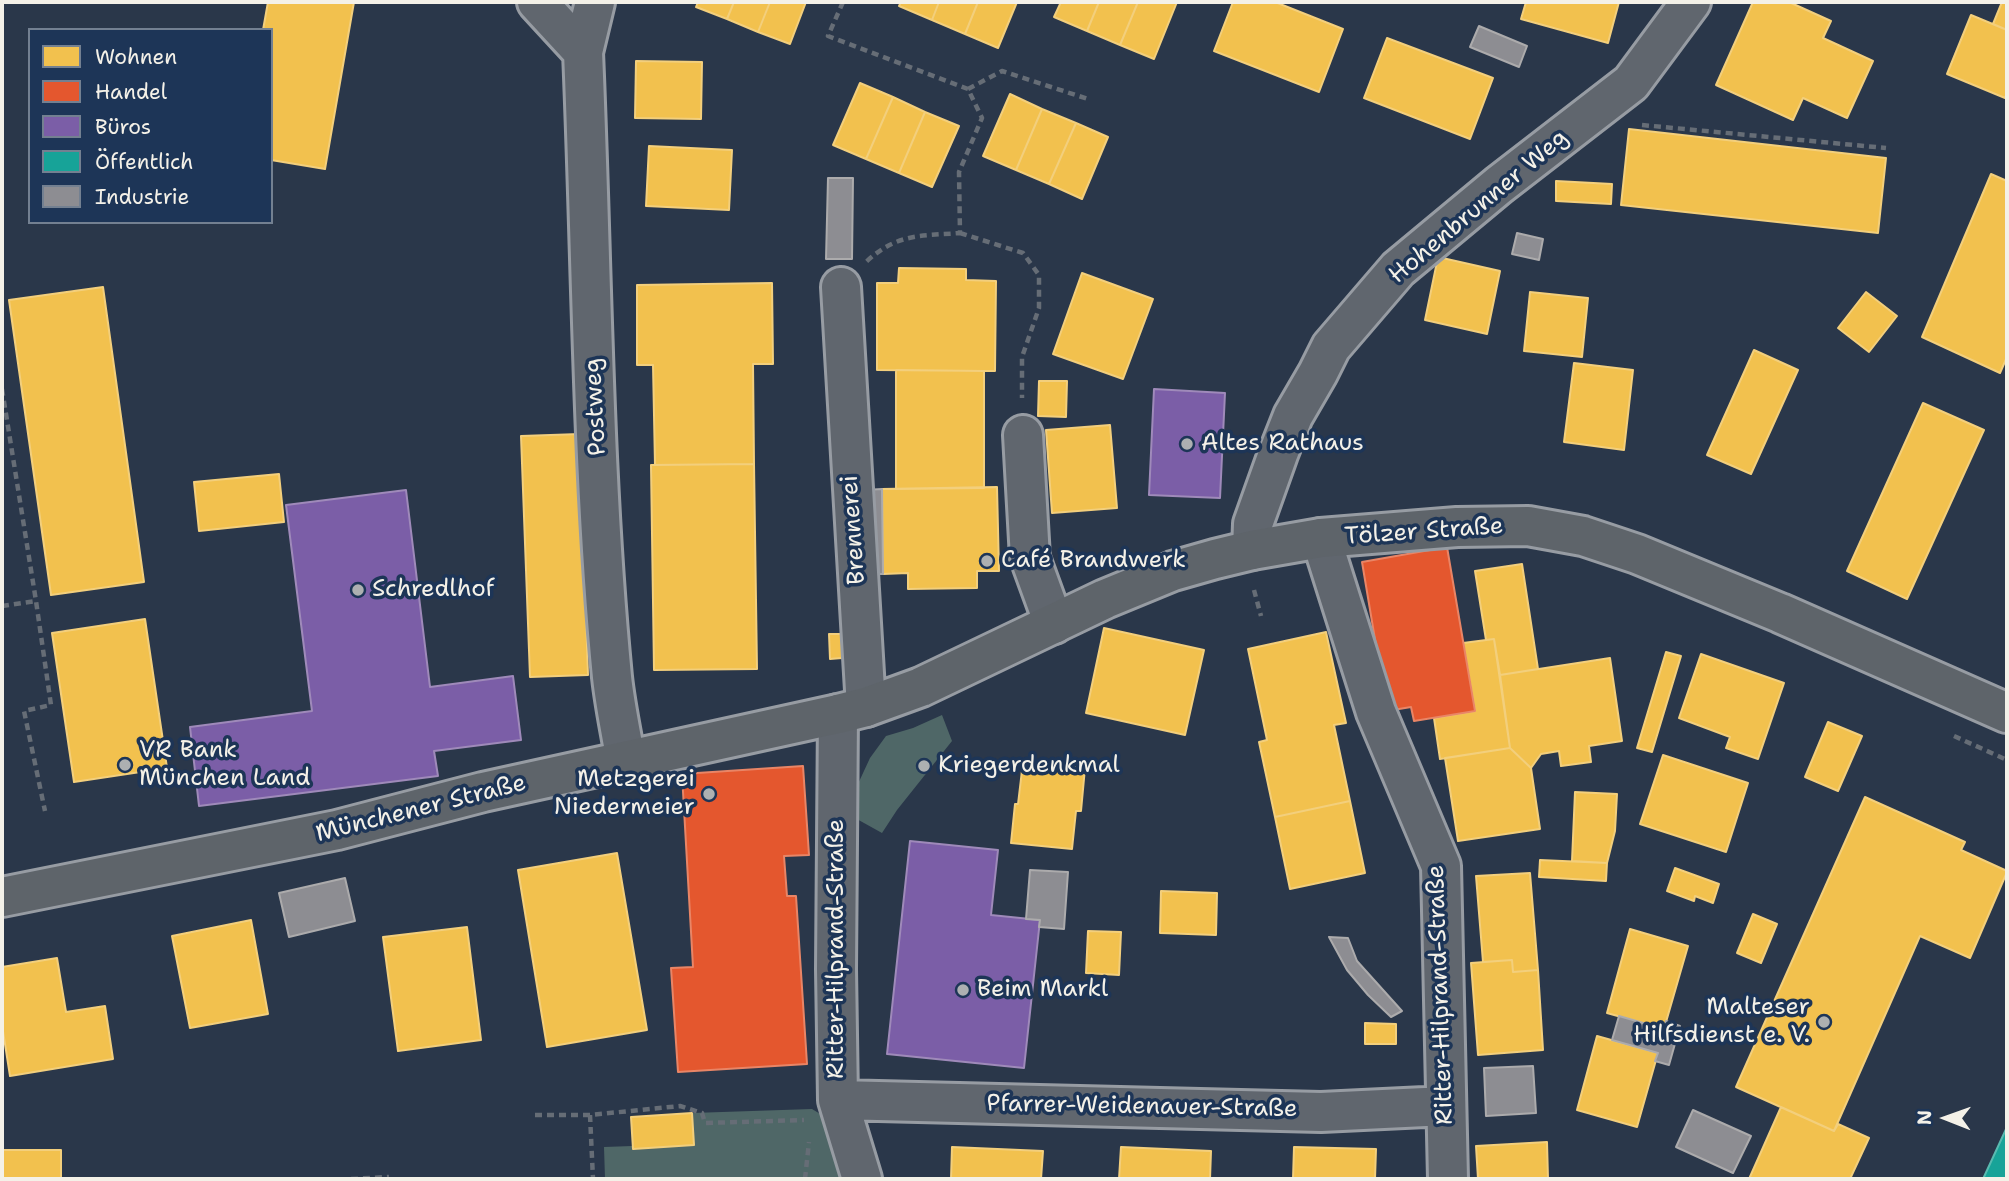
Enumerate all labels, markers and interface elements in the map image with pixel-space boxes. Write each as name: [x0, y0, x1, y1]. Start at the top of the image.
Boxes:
legend: [28, 28, 273, 224]
text: Wohnen: [95, 43, 177, 71]
text: Handel: [95, 78, 167, 106]
text: Büros: [95, 113, 151, 141]
street label: Hohenbrunner Weg: [1384, 124, 1574, 290]
text: Öffentlich: [95, 148, 193, 176]
text: Industrie: [95, 183, 189, 211]
street label: Postweg: [579, 357, 613, 457]
place label: Altes Rathaus: [1201, 430, 1364, 458]
marker: Altes Rathaus: [1179, 436, 1195, 452]
street label: Brennerei: [836, 474, 872, 586]
street label: Tölzer Straße: [1344, 512, 1504, 552]
place label: Café Brandwerk: [1001, 547, 1186, 575]
marker: Café Brandwerk: [979, 553, 995, 569]
place label: Schredlhof: [372, 576, 495, 604]
marker: Schredlhof: [350, 582, 366, 598]
place label: VR Bank München Land: [139, 737, 310, 793]
place label: Kriegerdenkmal: [938, 752, 1120, 780]
marker: VR Bank München Land: [117, 757, 133, 773]
marker: Kriegerdenkmal: [916, 758, 932, 774]
place label: Metzgerei Niedermeier: [554, 766, 695, 822]
street label: Münchener Straße: [313, 769, 529, 849]
marker: Metzgerei Niedermeier: [701, 786, 717, 802]
street label: Ritter-Hilprand-Straße: [823, 819, 851, 1079]
street label: Ritter-Hilprand-Straße: [1422, 864, 1460, 1126]
place label: Beim Markl: [977, 976, 1108, 1004]
marker: Beim Markl: [955, 982, 971, 998]
place label: Malteser Hilfsdienst e. V.: [1633, 994, 1810, 1050]
marker: Malteser Hilfsdienst e. V.: [1816, 1014, 1832, 1030]
north arrow: [1911, 1083, 1981, 1153]
street label: Pfarrer-Weidenauer-Straße: [986, 1090, 1298, 1124]
text: N: [1912, 1110, 1937, 1125]

